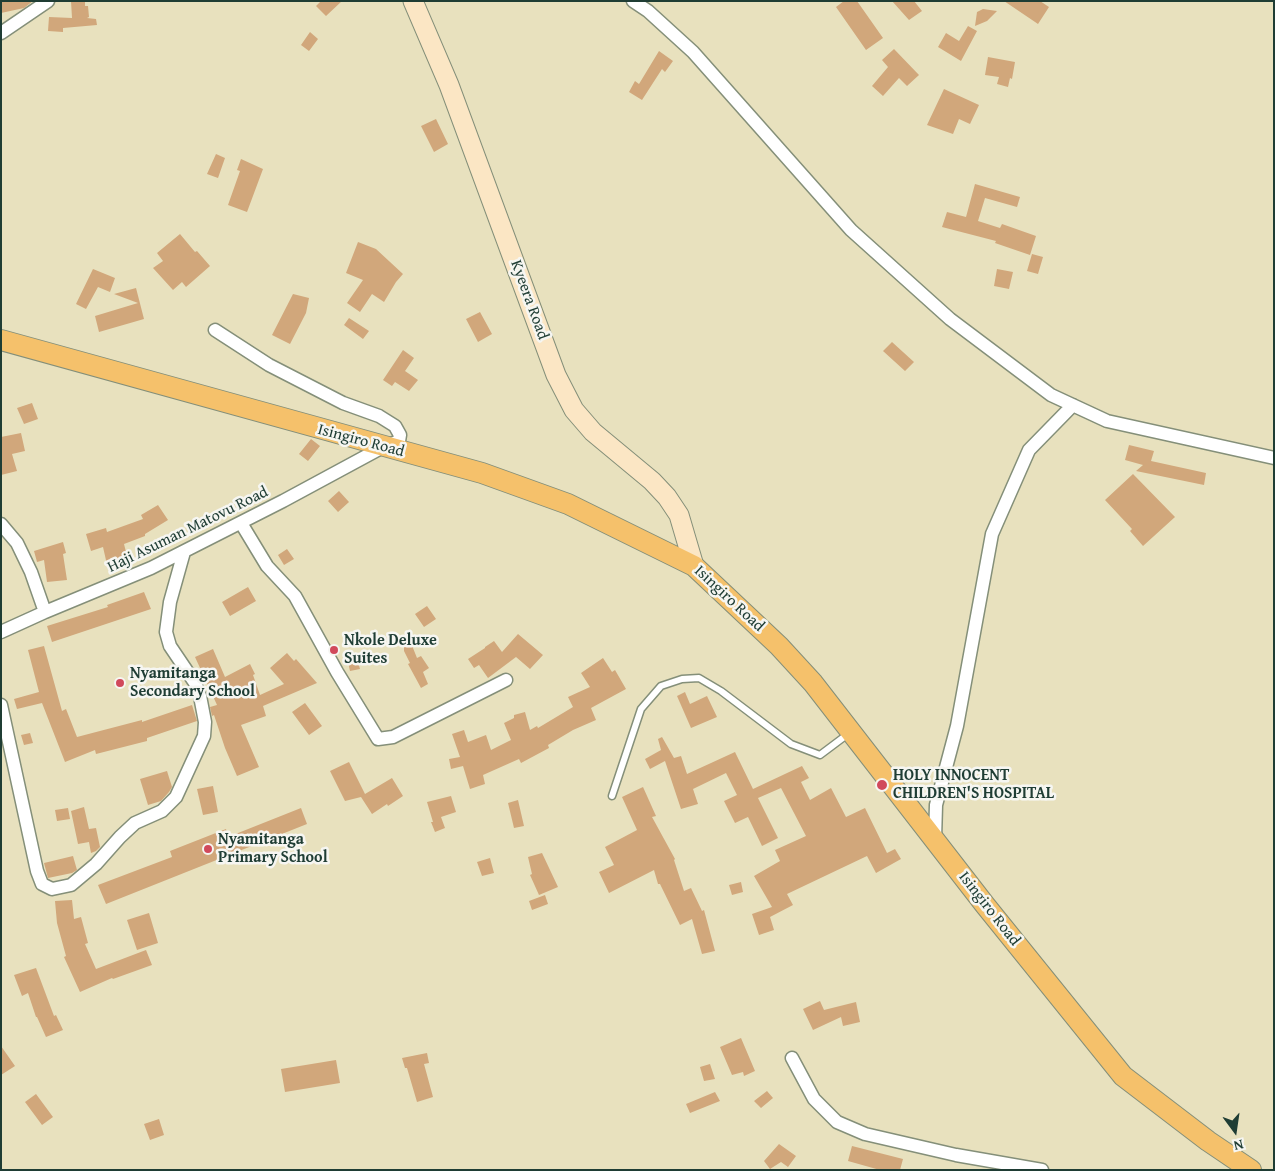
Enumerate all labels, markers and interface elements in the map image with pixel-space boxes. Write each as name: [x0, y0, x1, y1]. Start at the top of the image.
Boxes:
street label: Kyeera Road: [506, 258, 552, 342]
street label: Isingiro Road: [316, 420, 406, 462]
street label: Haji Asuman Matovu Road: [105, 483, 271, 577]
street label: Isingiro Road: [690, 562, 768, 636]
place label: Nkole Deluxe Suites: [344, 631, 437, 669]
marker: Nkole Deluxe Suites: [328, 644, 340, 656]
place label: Nyamitanga Secondary School: [130, 664, 255, 702]
marker: Nyamitanga Secondary School: [114, 677, 126, 689]
place label: HOLY INNOCENT CHILDREN'S HOSPITAL: [893, 766, 1054, 804]
marker: HOLY INNOCENT CHILDREN'S HOSPITAL: [875, 778, 889, 792]
place label: Nyamitanga Primary School: [218, 830, 328, 868]
marker: Nyamitanga Primary School: [202, 843, 214, 855]
street label: Isingiro Road: [954, 868, 1024, 950]
north arrow: [1210, 1106, 1260, 1156]
text: N: [1232, 1135, 1246, 1156]

